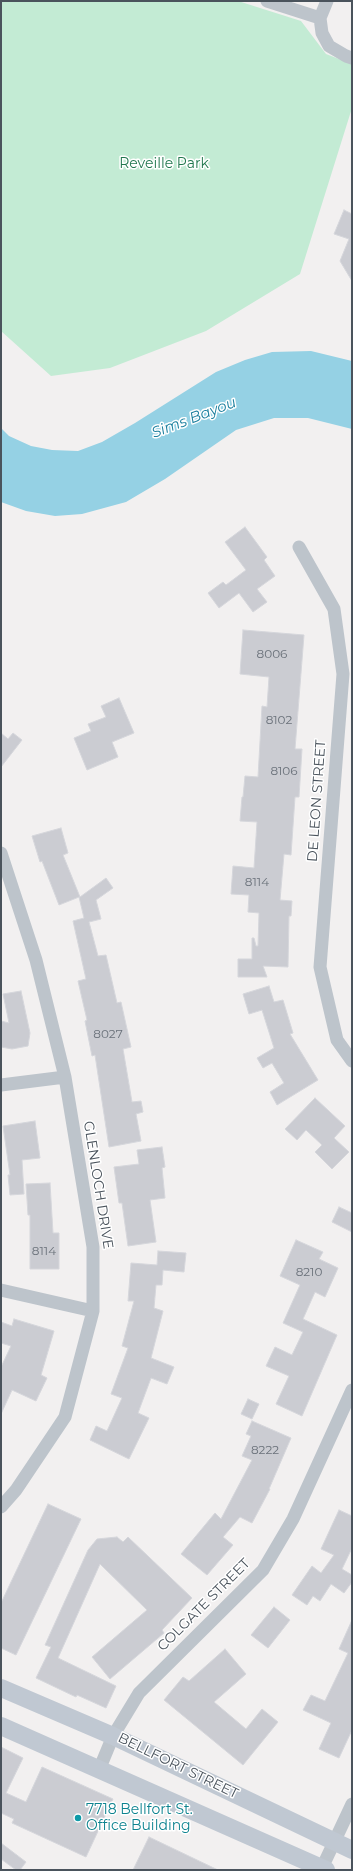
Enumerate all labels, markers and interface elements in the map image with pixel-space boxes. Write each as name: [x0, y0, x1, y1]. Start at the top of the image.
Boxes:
park label: Reveille Park: [119, 156, 209, 172]
water label: Sims Bayou: [149, 394, 239, 442]
house number: 8006: [257, 647, 287, 661]
house number: 8102: [266, 713, 292, 727]
street label: DE LEON STREET: [304, 739, 330, 863]
house number: 8106: [270, 764, 298, 778]
house number: 8114: [245, 875, 269, 889]
house number: 8027: [93, 1027, 123, 1041]
street label: GLENLOCH DRIVE: [80, 1120, 116, 1250]
house number: 8114: [32, 1244, 56, 1258]
house number: 8210: [296, 1265, 322, 1279]
house number: 8222: [251, 1443, 279, 1457]
street label: COLGATE STREET: [154, 1555, 254, 1655]
street label: BELLFORT STREET: [115, 1730, 241, 1802]
place label: 7718 Bellfort St. Office Building: [86, 1802, 193, 1834]
marker: 7718 Bellfort St. Office Building: [73, 1813, 83, 1823]

